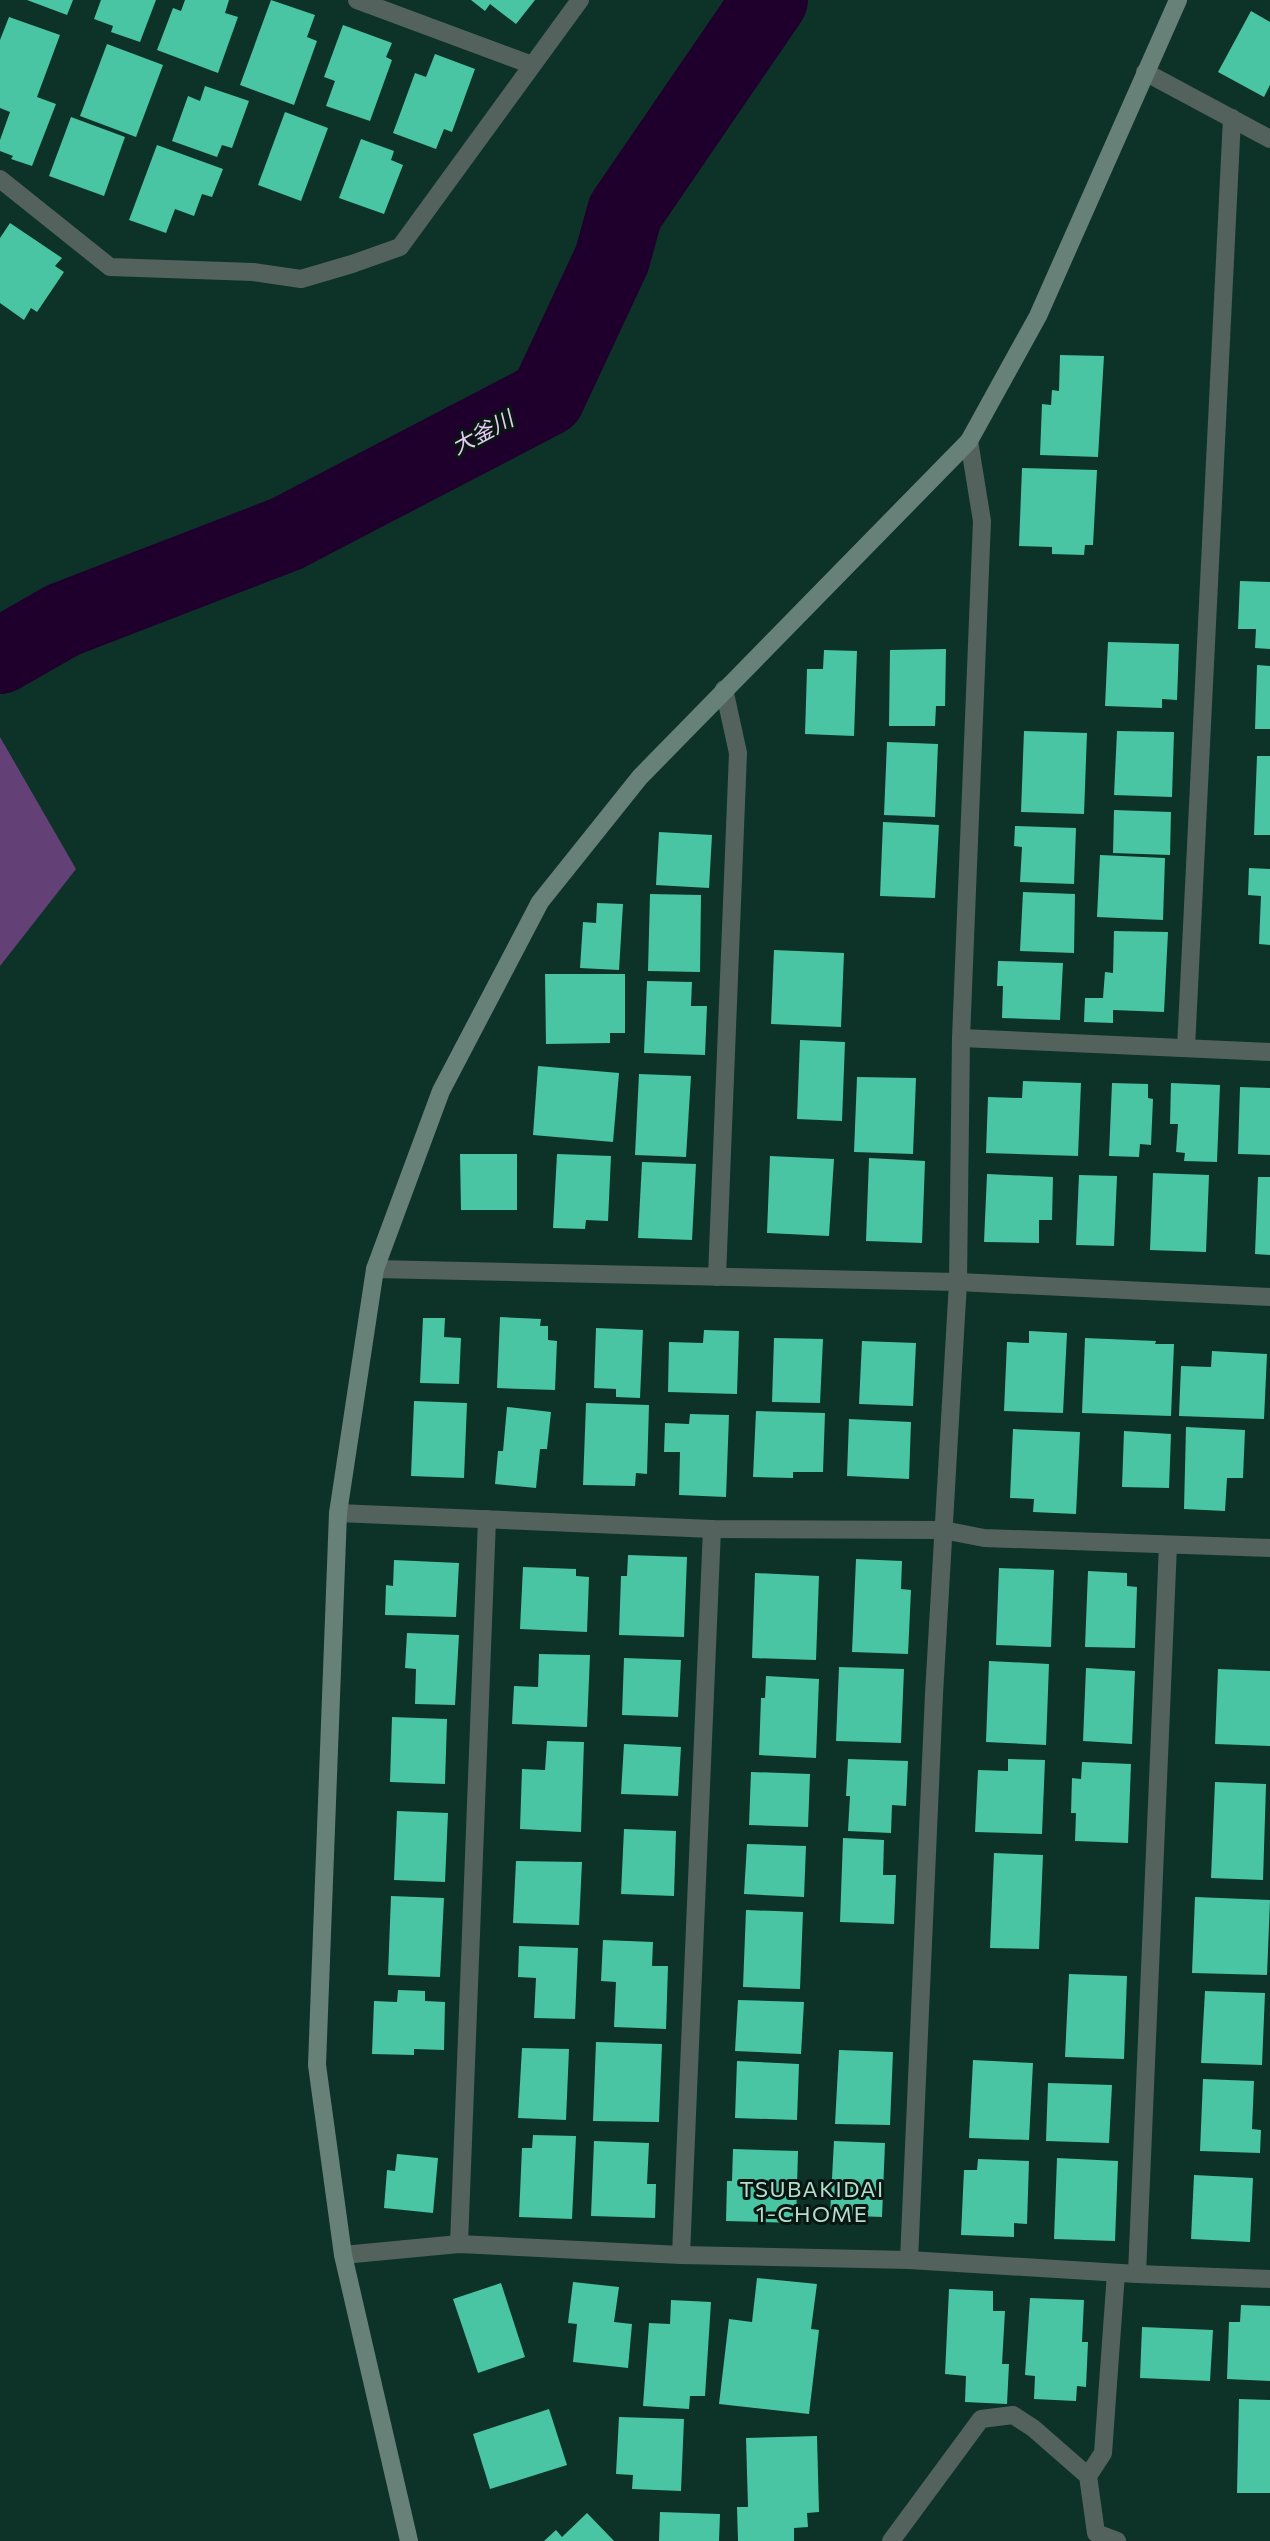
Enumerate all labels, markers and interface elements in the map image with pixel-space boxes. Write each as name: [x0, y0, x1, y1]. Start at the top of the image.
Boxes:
water label: 大釜川: [447, 404, 519, 459]
district label: TSUBAKIDAI 1-CHOME: [739, 2175, 885, 2227]

